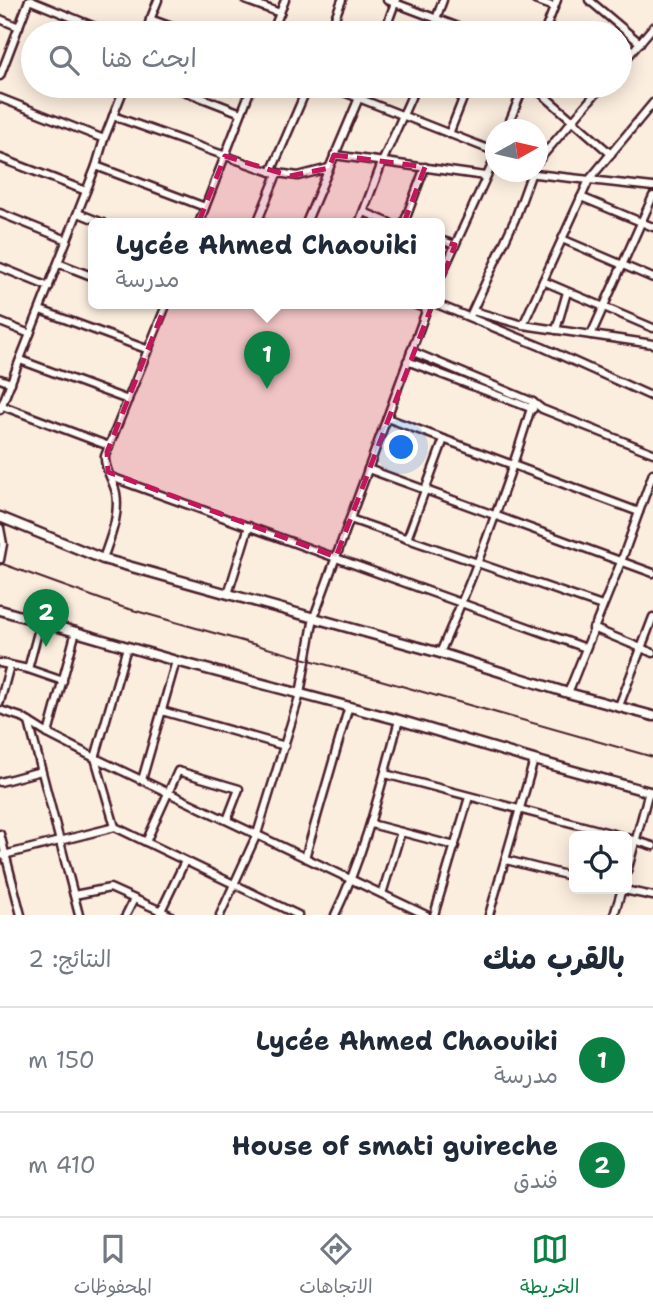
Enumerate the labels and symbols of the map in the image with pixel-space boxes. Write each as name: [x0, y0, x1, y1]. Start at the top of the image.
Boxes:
north arrow: [485, 119, 548, 182]
pin: 1: [244, 331, 290, 389]
your location: [384, 430, 418, 464]
pin: 2: [23, 589, 69, 647]

